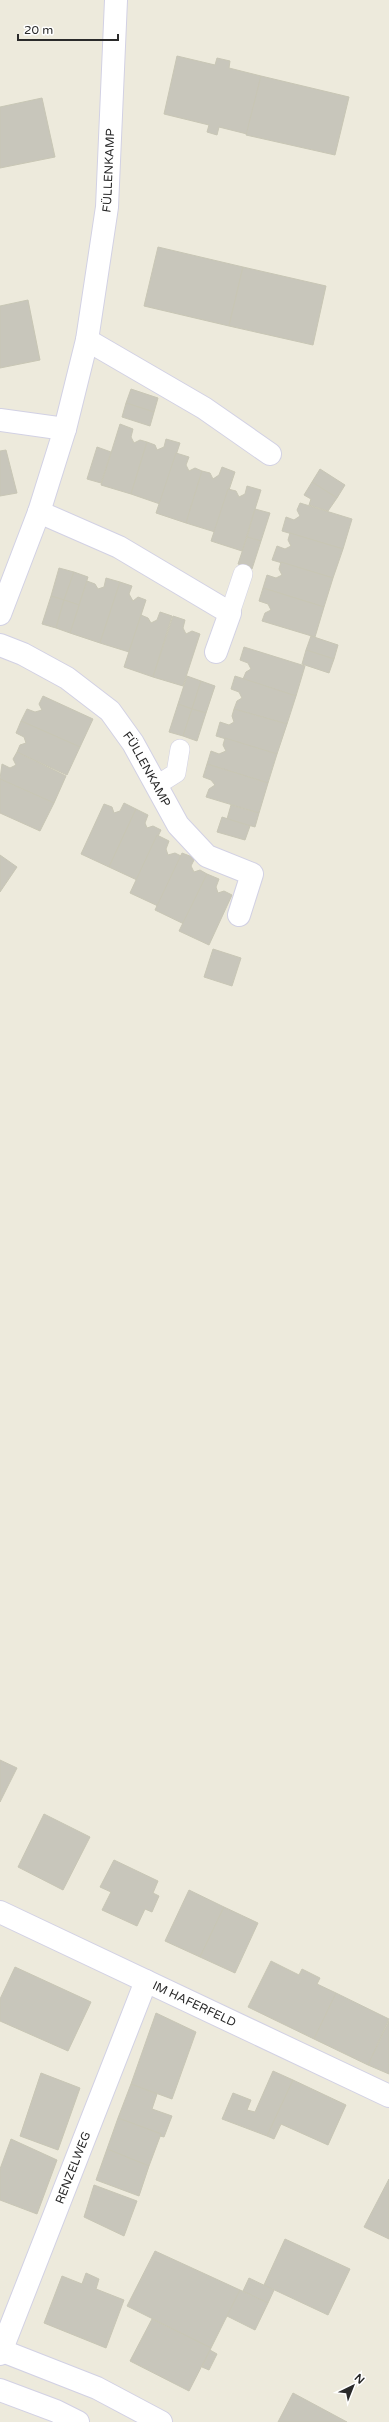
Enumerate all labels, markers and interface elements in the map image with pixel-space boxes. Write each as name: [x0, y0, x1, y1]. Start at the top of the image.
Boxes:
scale bar: [18, 16, 118, 42]
text: 20 m: [24, 23, 53, 37]
street label: FÜLLENKAMP: [99, 128, 117, 213]
street label: FÜLLENKAMP: [120, 729, 174, 809]
street label: IM HAFERFELD: [150, 1978, 238, 2030]
street label: RENZELWEG: [52, 2130, 93, 2206]
north arrow: [333, 2366, 373, 2406]
text: N: [352, 2371, 367, 2387]

